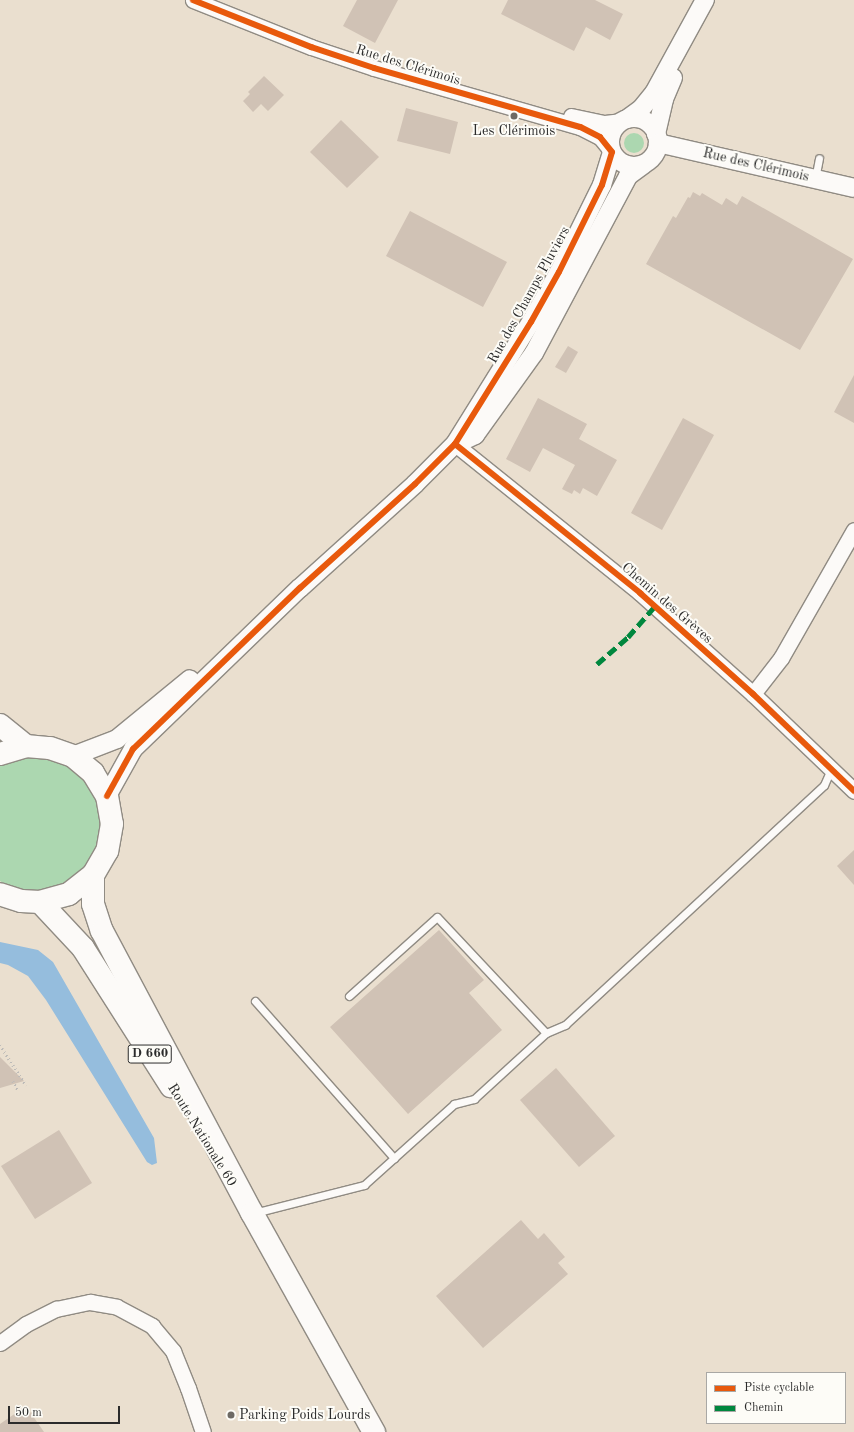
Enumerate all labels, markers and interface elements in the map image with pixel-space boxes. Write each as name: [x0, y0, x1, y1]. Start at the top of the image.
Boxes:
street label: Rue des Clérimois: [354, 41, 462, 89]
marker: Les Clérimois: [509, 111, 519, 121]
place label: Les Clérimois: [473, 123, 555, 139]
street label: Rue des Clérimois: [701, 145, 811, 185]
street label: Rue des Champs Pluviers: [484, 224, 574, 366]
street label: Chemin des Grèves: [618, 559, 716, 647]
road number: D 660: [127, 1043, 173, 1065]
street label: Route Nationale 60: [164, 1081, 240, 1189]
legend: [706, 1372, 846, 1424]
text: Piste cyclable: [744, 1382, 814, 1394]
scale bar: [10, 1398, 122, 1424]
text: Chemin: [744, 1402, 783, 1414]
text: 50 m: [15, 1407, 42, 1419]
place label: Parking Poids Lourds: [239, 1407, 370, 1423]
marker: Parking Poids Lourds: [226, 1410, 236, 1420]

